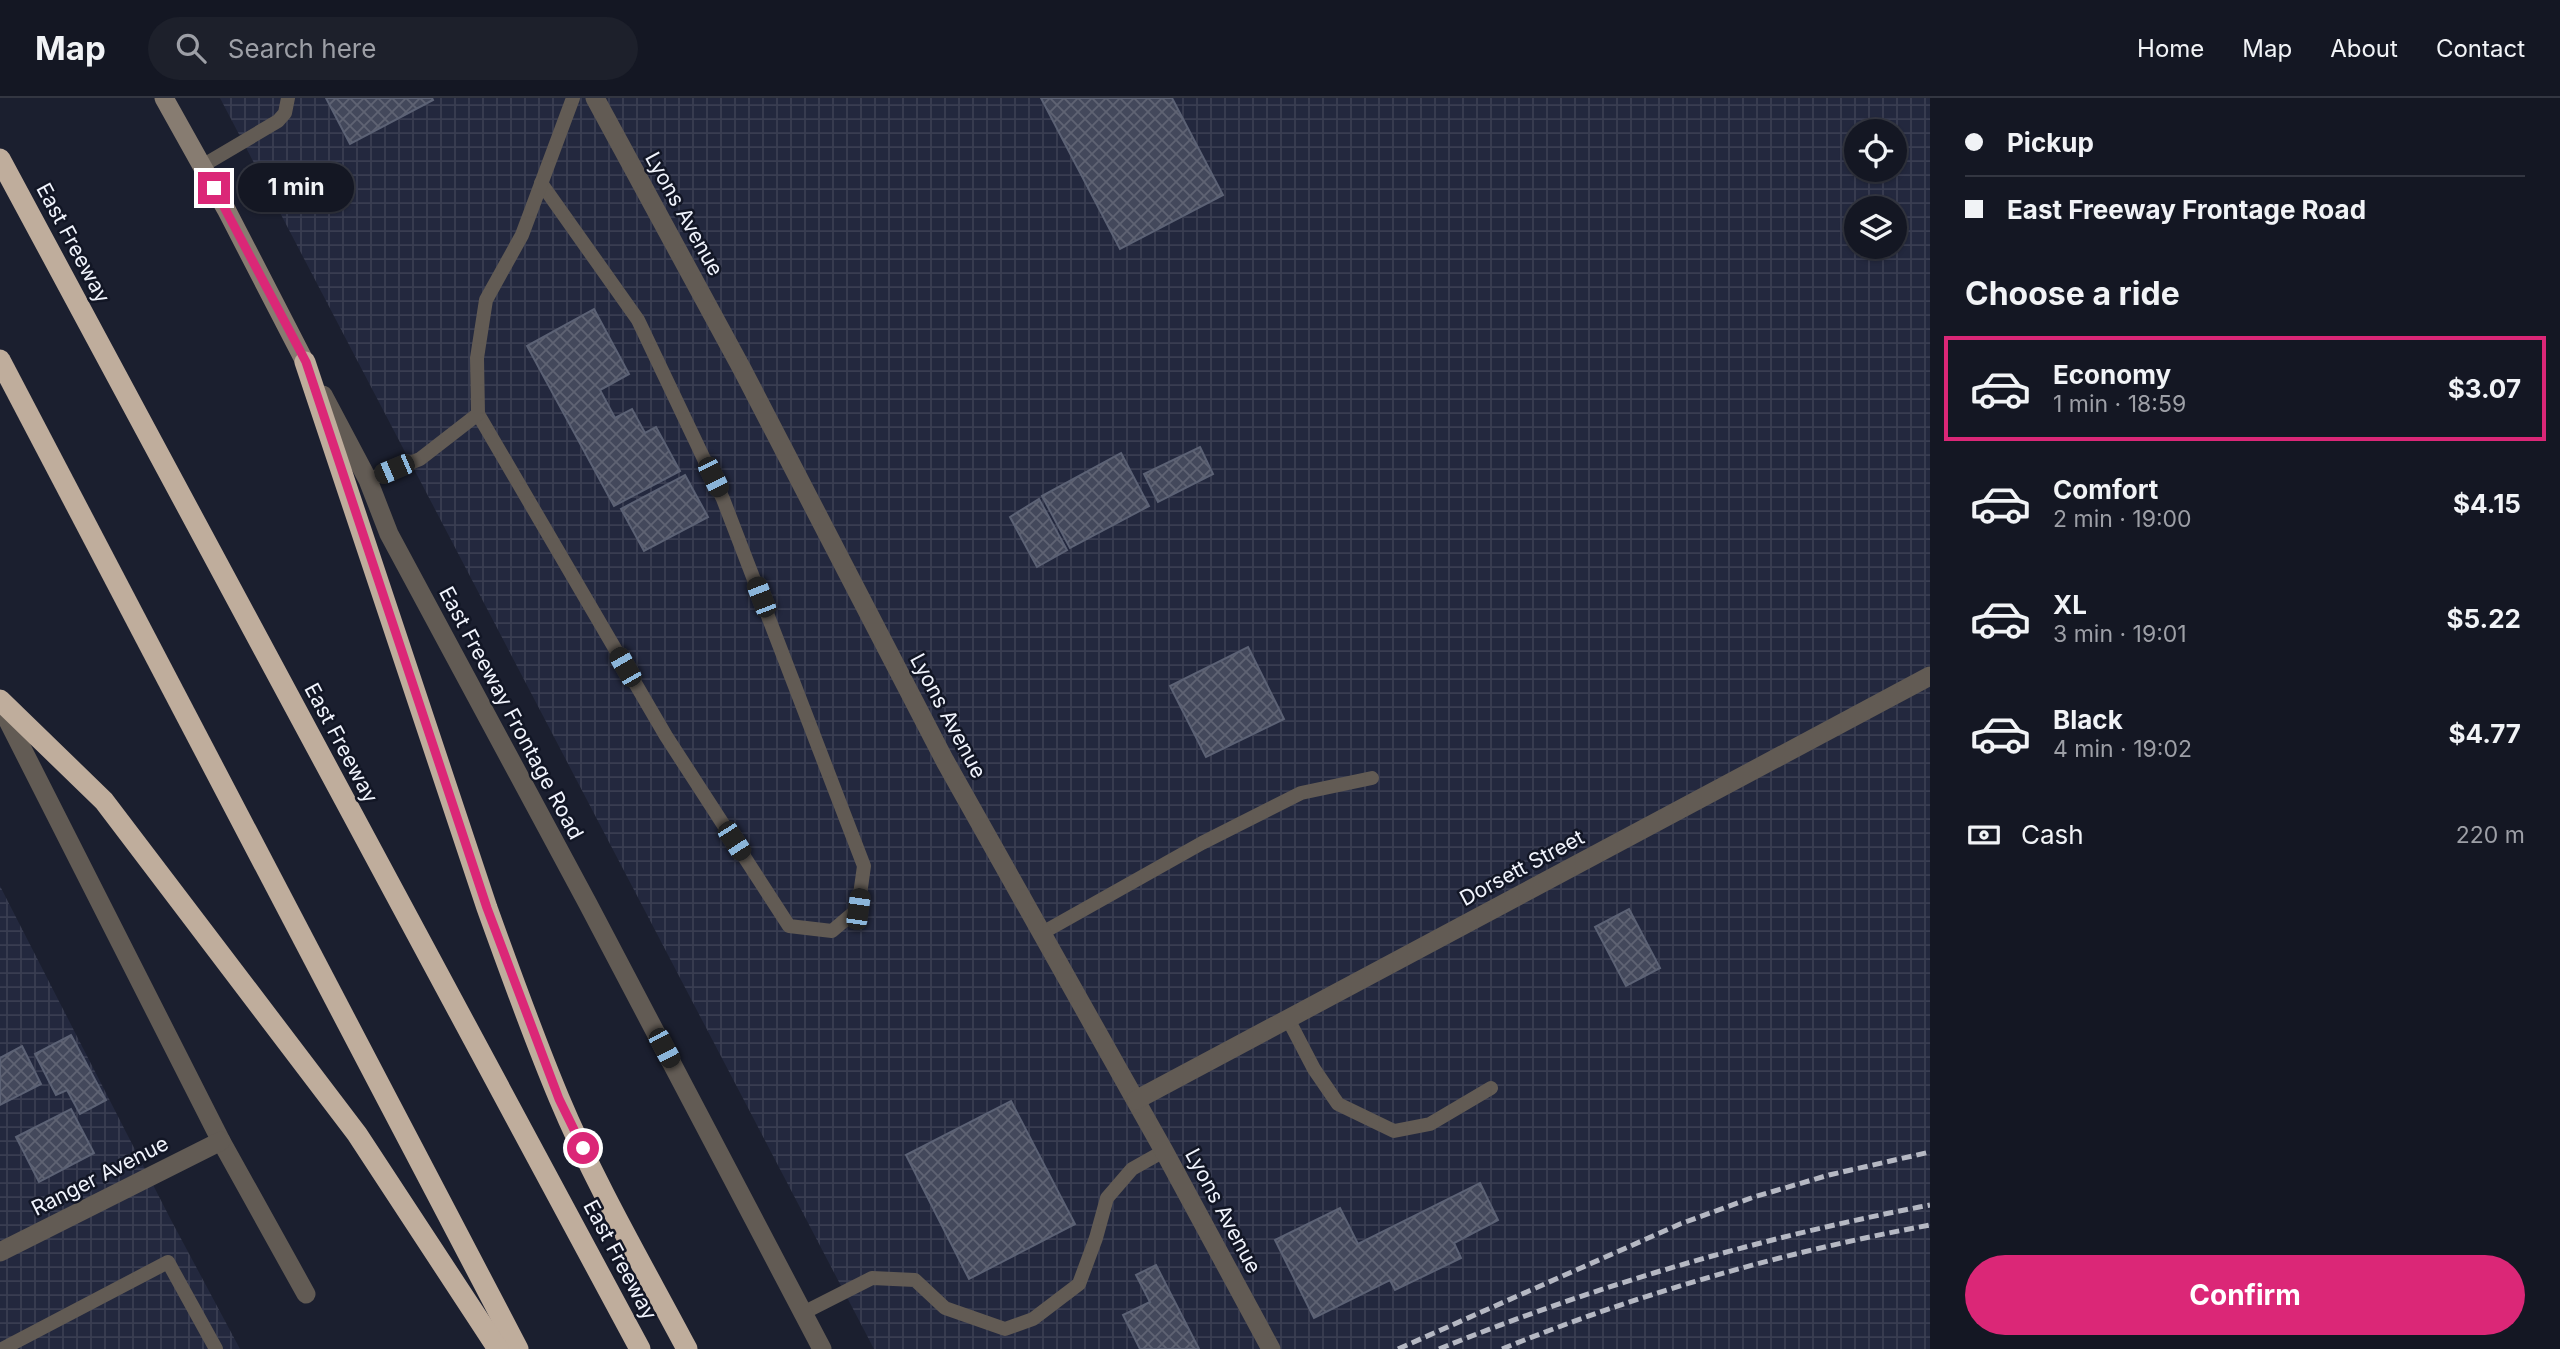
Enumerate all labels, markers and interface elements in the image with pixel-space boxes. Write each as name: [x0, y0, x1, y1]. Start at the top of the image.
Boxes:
search box: [148, 17, 638, 80]
text: Map: [35, 28, 106, 68]
icon: search: [172, 29, 210, 67]
text: Search here: [228, 33, 376, 64]
text: Home: [2137, 34, 2204, 63]
text: Map: [2242, 34, 2292, 63]
text: About: [2330, 34, 2398, 63]
text: Contact: [2436, 34, 2525, 63]
map controls: [1844, 119, 1907, 259]
button: locate: [1844, 119, 1907, 182]
text: Pickup: [2007, 127, 2094, 158]
street label: Lyons Avenue: [640, 148, 729, 280]
callout: 1 min: [238, 164, 354, 212]
route end: [198, 172, 230, 204]
text: 1 min: [268, 173, 324, 201]
street label: East Freeway: [31, 179, 116, 307]
text: East Freeway Frontage Road: [2007, 194, 2366, 225]
button: layers: [1844, 196, 1907, 259]
text: Choose a ride: [1965, 274, 2180, 313]
icon: car: [1969, 357, 2032, 420]
text: Economy: [2053, 359, 2171, 390]
text: $3.07: [2448, 373, 2521, 404]
text: 1 min · 18:59: [2053, 390, 2186, 418]
car: [371, 451, 418, 487]
car: [695, 454, 732, 500]
icon: car: [1969, 472, 2032, 535]
text: Comfort: [2053, 474, 2158, 505]
text: $4.15: [2453, 488, 2521, 519]
text: 2 min · 19:00: [2053, 505, 2192, 533]
car: [744, 574, 779, 620]
street label: East Freeway Frontage Road: [434, 582, 589, 844]
icon: car: [1969, 587, 2032, 650]
text: XL: [2053, 589, 2087, 620]
text: $5.22: [2447, 603, 2521, 634]
text: 3 min · 19:01: [2053, 620, 2187, 648]
car: [606, 644, 645, 690]
street label: Lyons Avenue: [905, 649, 992, 782]
street label: East Freeway: [299, 679, 384, 807]
icon: car: [1969, 702, 2032, 765]
text: Black: [2053, 704, 2123, 735]
text: $4.77: [2448, 718, 2521, 749]
text: 4 min · 19:02: [2053, 735, 2192, 763]
icon: cash: [1965, 816, 2003, 854]
car: [714, 818, 755, 864]
text: Cash: [2021, 819, 2084, 850]
text: 220 m: [2456, 821, 2525, 849]
street label: Dorsett Street: [1455, 824, 1588, 911]
car: [845, 887, 872, 931]
car: [645, 1025, 684, 1071]
street label: Ranger Avenue: [27, 1130, 172, 1221]
route start: [567, 1132, 599, 1164]
street label: Lyons Avenue: [1180, 1144, 1267, 1277]
street label: East Freeway: [578, 1196, 663, 1324]
button: Confirm: [1965, 1255, 2525, 1335]

